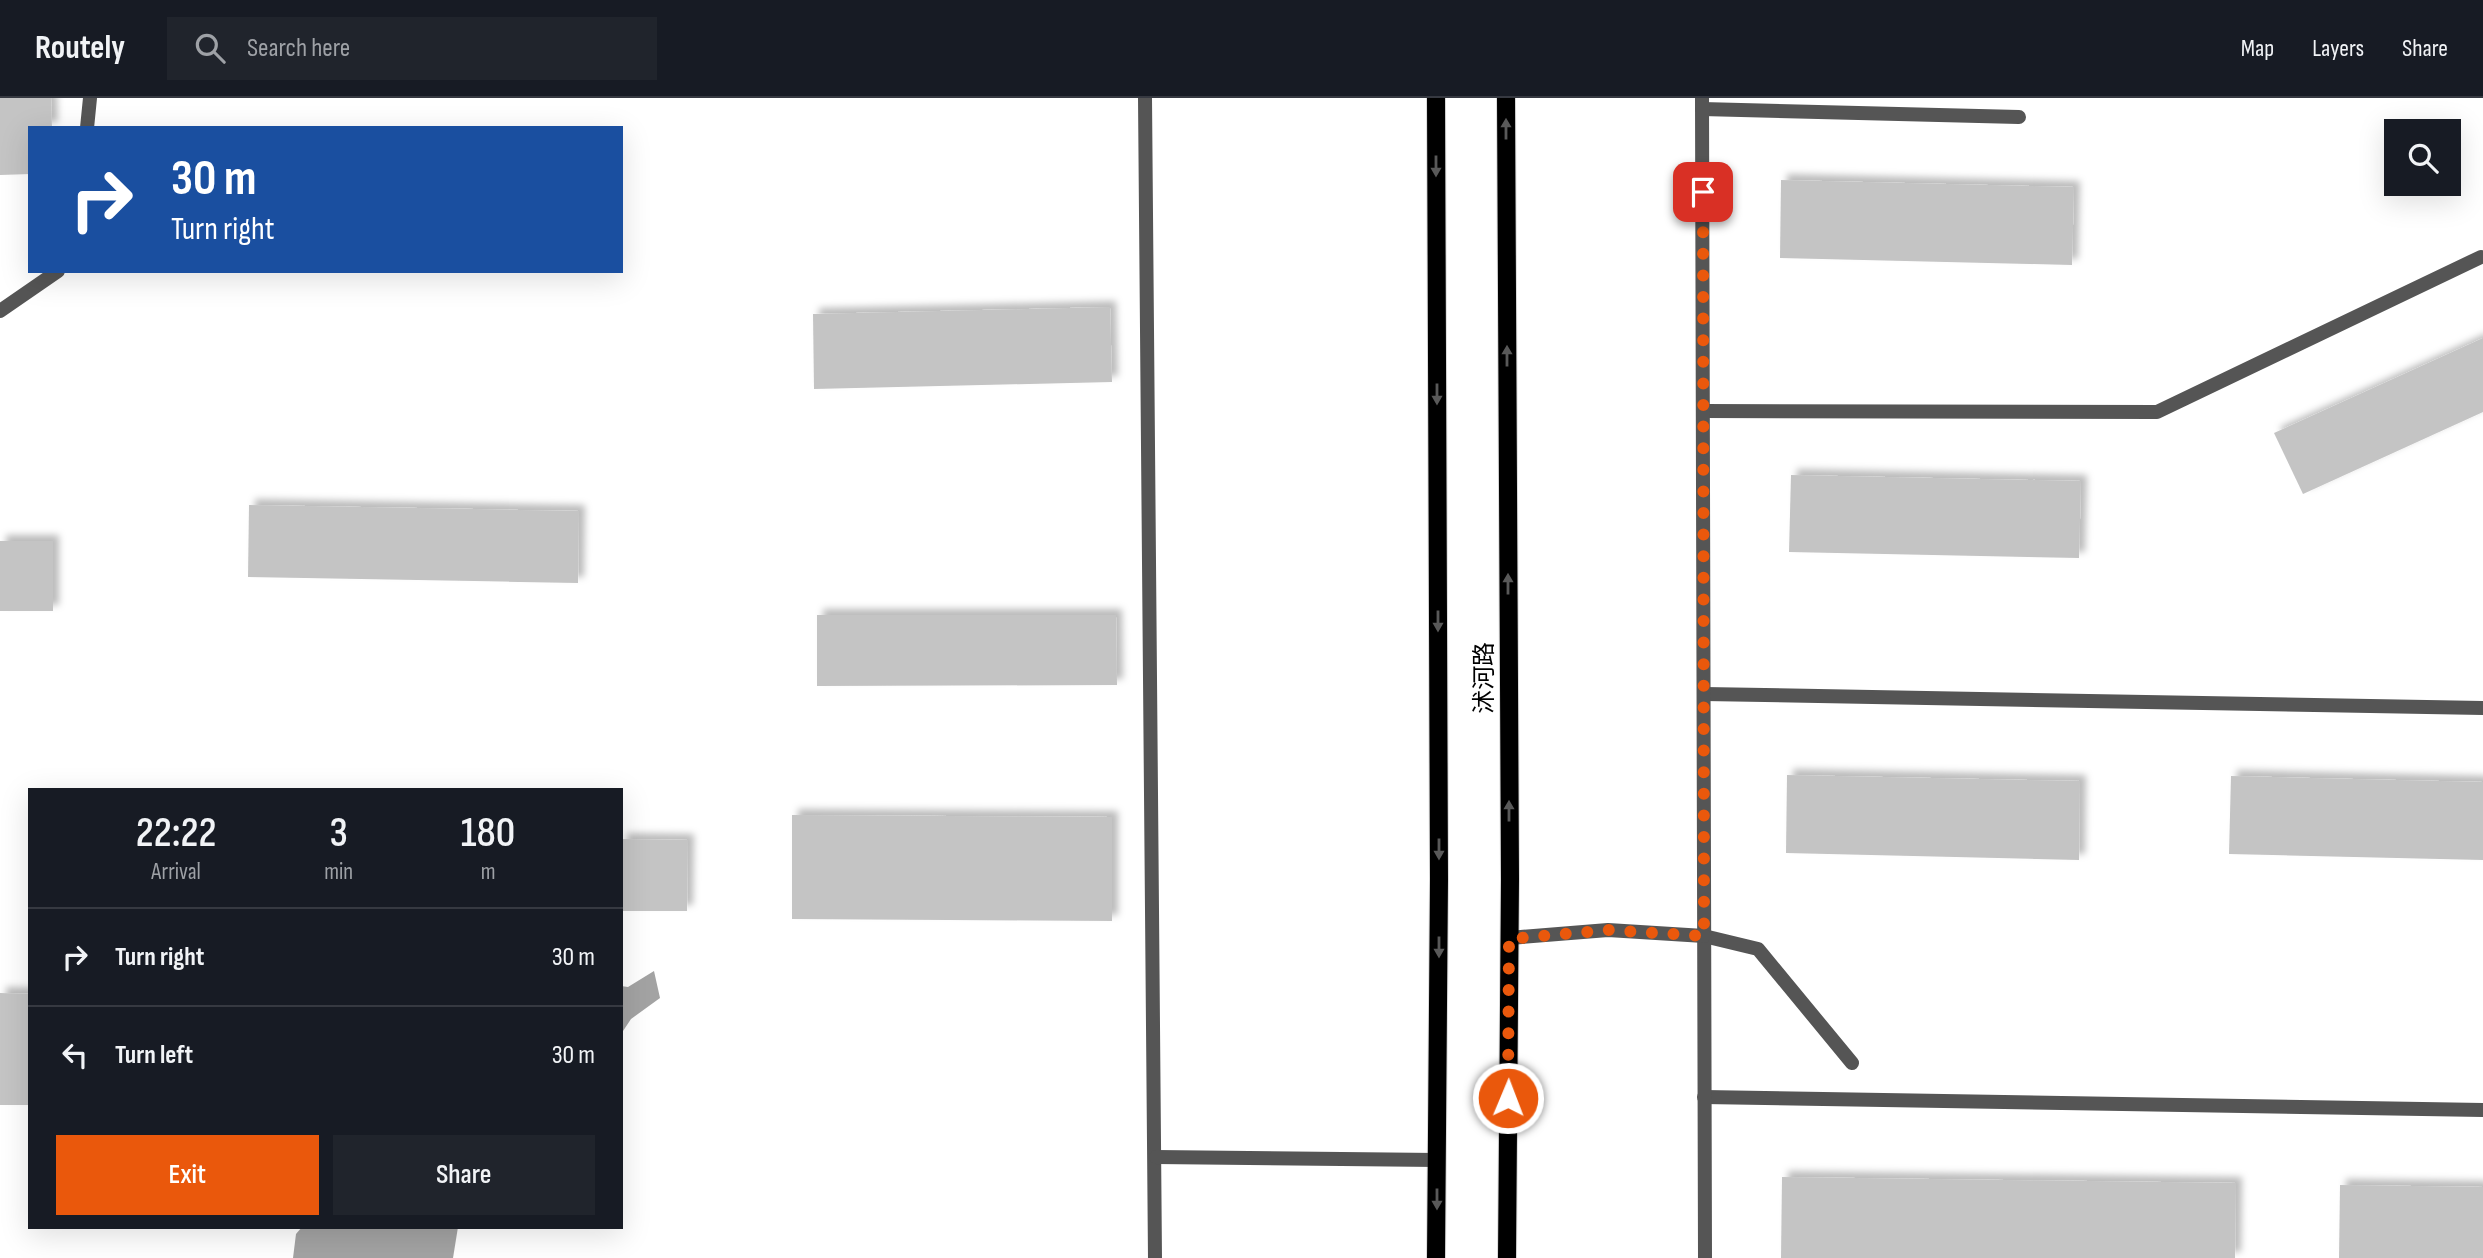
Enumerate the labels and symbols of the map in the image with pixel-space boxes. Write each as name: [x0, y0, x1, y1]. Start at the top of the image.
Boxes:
one-way arrow: [1500, 117, 1512, 139]
one-way arrow: [1430, 155, 1442, 177]
pin: [1673, 162, 1733, 222]
one-way arrow: [1501, 345, 1513, 367]
one-way arrow: [1431, 383, 1443, 405]
one-way arrow: [1502, 572, 1514, 594]
one-way arrow: [1432, 610, 1444, 632]
street label: 沭河路: [1470, 642, 1499, 714]
one-way arrow: [1503, 800, 1515, 822]
one-way arrow: [1433, 838, 1445, 860]
one-way arrow: [1433, 936, 1445, 958]
position arrow: [1471, 1061, 1545, 1135]
one-way arrow: [1431, 1188, 1443, 1210]

